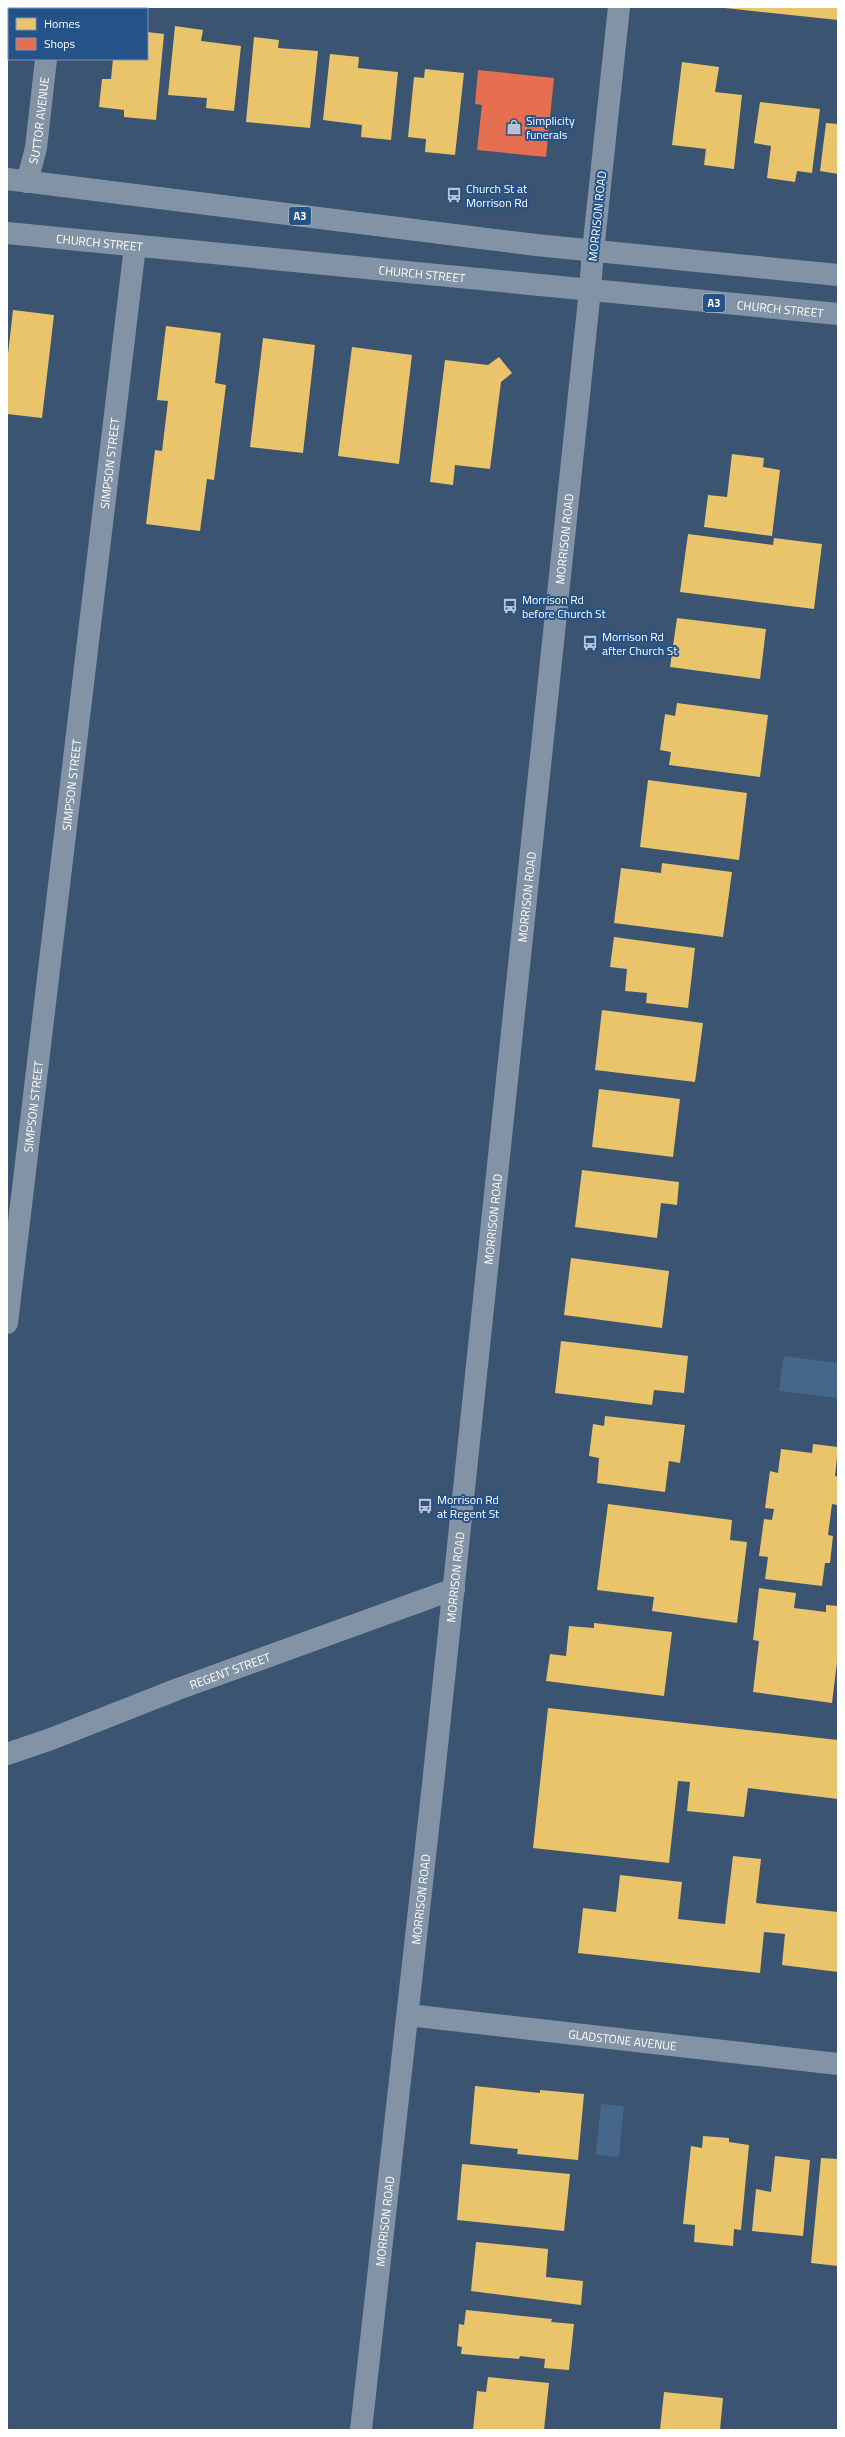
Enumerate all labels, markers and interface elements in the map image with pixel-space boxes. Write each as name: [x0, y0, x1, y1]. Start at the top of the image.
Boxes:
legend: [8, 8, 148, 60]
text: Homes: [44, 14, 80, 33]
text: Shops: [44, 34, 76, 53]
street label: SUTTOR AVENUE: [23, 75, 53, 166]
place label: Simplicity funerals: [526, 111, 575, 144]
shop icon: Simplicity funerals: [505, 118, 523, 136]
street label: MORRISON ROAD: [583, 170, 611, 262]
place label: Church St at Morrison Rd: [466, 179, 528, 212]
bus stop icon: Church St at Morrison Rd: [445, 186, 463, 204]
road number: A3: [289, 207, 311, 225]
street label: CHURCH STREET: [55, 228, 144, 256]
street label: CHURCH STREET: [378, 260, 467, 287]
road number: A3: [703, 294, 725, 312]
street label: CHURCH STREET: [736, 295, 825, 322]
street label: SIMPSON STREET: [94, 416, 124, 510]
street label: MORRISON ROAD: [550, 492, 578, 585]
place label: Morrison Rd before Church St: [522, 590, 606, 623]
bus stop icon: Morrison Rd before Church St: [501, 597, 519, 615]
place label: Morrison Rd after Church St: [602, 627, 678, 660]
bus stop icon: Morrison Rd after Church St: [581, 634, 599, 652]
street label: SIMPSON STREET: [56, 737, 86, 831]
street label: MORRISON ROAD: [512, 850, 540, 943]
street label: SIMPSON STREET: [18, 1059, 48, 1153]
street label: MORRISON ROAD: [478, 1173, 507, 1265]
place label: Morrison Rd at Regent St: [437, 1490, 500, 1523]
bus stop icon: Morrison Rd at Regent St: [416, 1497, 434, 1515]
street label: MORRISON ROAD: [441, 1531, 469, 1623]
street label: REGENT STREET: [187, 1647, 274, 1694]
street label: MORRISON ROAD: [406, 1853, 435, 1946]
street label: GLADSTONE AVENUE: [567, 2024, 678, 2055]
street label: MORRISON ROAD: [370, 2175, 399, 2268]

